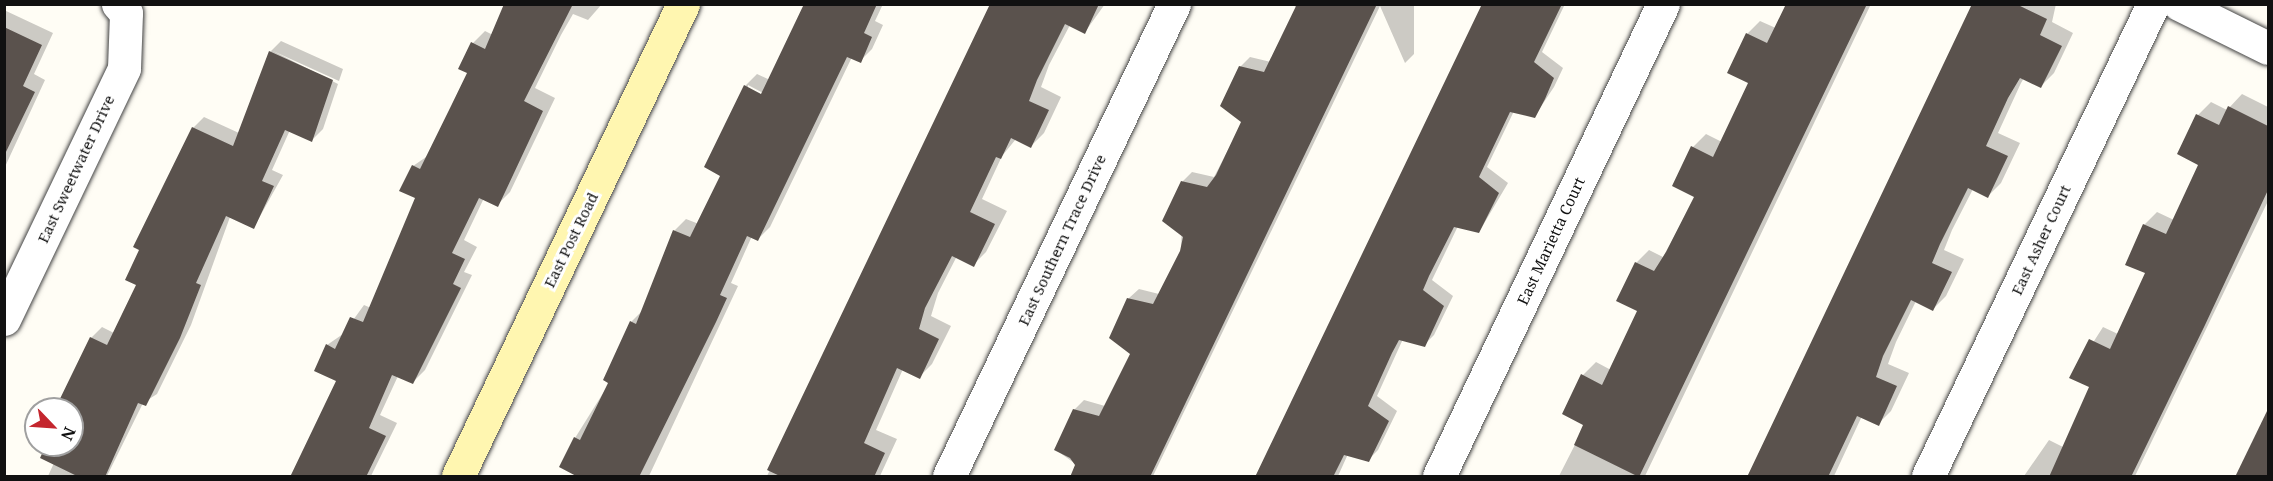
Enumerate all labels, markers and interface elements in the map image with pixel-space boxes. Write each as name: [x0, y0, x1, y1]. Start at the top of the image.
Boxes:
street label: East Sweetwater Drive: [34, 92, 118, 246]
street label: East Southern Trace Drive: [1014, 152, 1110, 328]
street label: East Marietta Court: [1514, 174, 1588, 308]
street label: East Asher Court: [2008, 182, 2074, 298]
street label: East Post Road: [540, 190, 602, 290]
north arrow: [24, 397, 84, 457]
text: N: [56, 423, 81, 444]

